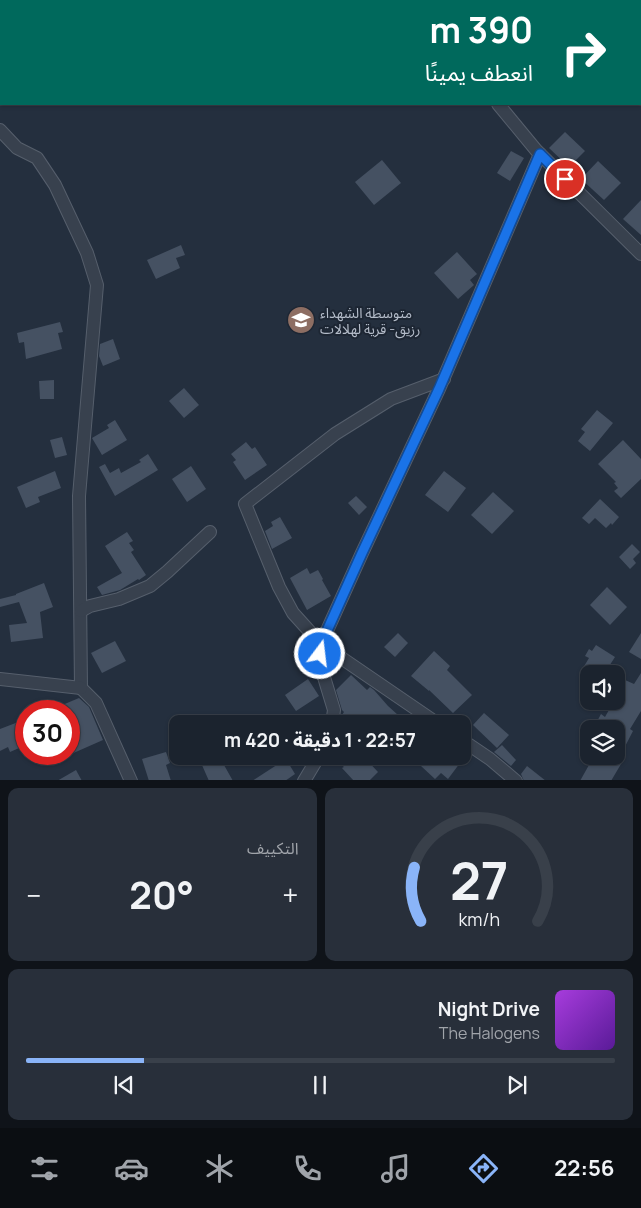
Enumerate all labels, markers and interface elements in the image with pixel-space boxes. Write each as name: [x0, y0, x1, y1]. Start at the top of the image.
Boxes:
text: 390 m: [429, 6, 533, 54]
icon: right: [551, 20, 616, 85]
text: انعطف يمينًا: [425, 58, 533, 88]
pin: [544, 158, 586, 200]
icon: arrive: [551, 165, 579, 193]
place label: متوسطة الشهداء رزيق- قرية لهلالات: [320, 303, 420, 339]
school or university icon: متوسطة الشهداء رزيق- قرية لهلالات: [286, 305, 316, 335]
position arrow: [293, 627, 345, 679]
map controls: [580, 665, 625, 765]
button: sound: [580, 665, 625, 710]
speed limit sign: 30: [15, 700, 80, 765]
button: layers: [580, 720, 625, 765]
text: 22:57 · 1 دقيقة · 420 m: [224, 727, 416, 753]
text: التكييف: [247, 837, 299, 859]
text: 27: [449, 845, 508, 916]
text: 20°: [129, 868, 194, 920]
text: −: [26, 876, 41, 914]
text: +: [282, 876, 298, 914]
text: km/h: [458, 907, 500, 931]
text: Night Drive: [438, 996, 540, 1022]
text: The Halogens: [439, 1022, 540, 1044]
icon: previous: [110, 1071, 138, 1099]
icon: pause: [306, 1071, 334, 1099]
icon: next: [503, 1071, 531, 1099]
icon: filters: [27, 1151, 62, 1186]
icon: car: [114, 1151, 149, 1186]
icon: climate: [202, 1151, 237, 1186]
icon: phone: [290, 1151, 325, 1186]
icon: music: [378, 1151, 413, 1186]
icon: directions: [466, 1151, 501, 1186]
text: 22:56: [554, 1153, 615, 1183]

